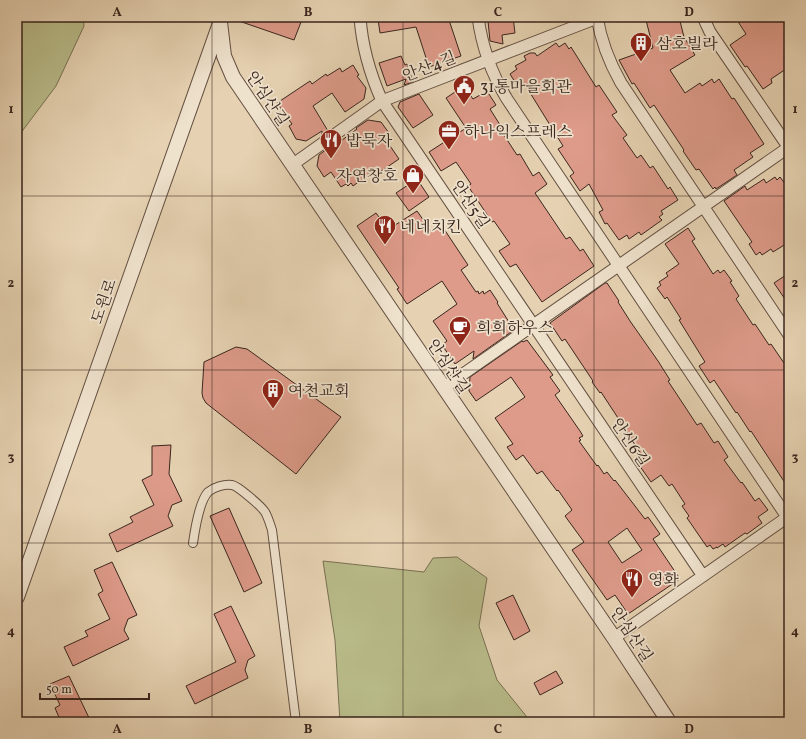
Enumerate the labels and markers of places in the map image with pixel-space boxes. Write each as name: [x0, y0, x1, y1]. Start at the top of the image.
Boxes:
building icon: 삼호빌라: [628, 30, 654, 63]
place label: 삼호빌라: [656, 34, 718, 56]
public building icon: 31통마을회관: [451, 73, 477, 106]
place label: 31통마을회관: [480, 77, 572, 99]
office icon: 하나익스프레스: [436, 118, 462, 151]
place label: 하나익스프레스: [464, 122, 573, 144]
restaurant icon: 밥묵자: [318, 127, 344, 160]
place label: 밥묵자: [346, 131, 393, 153]
shop icon: 자연창호: [400, 162, 426, 195]
place label: 자연창호: [336, 166, 399, 188]
restaurant icon: 네네치킨: [372, 213, 398, 246]
place label: 네네치킨: [400, 217, 462, 239]
cafe icon: 희희하우스: [447, 314, 473, 347]
place label: 희희하우스: [476, 318, 554, 340]
building icon: 여천교회: [260, 377, 286, 410]
place label: 여천교회: [288, 381, 350, 403]
restaurant icon: 영화: [619, 566, 645, 599]
place label: 영화: [648, 570, 679, 592]

